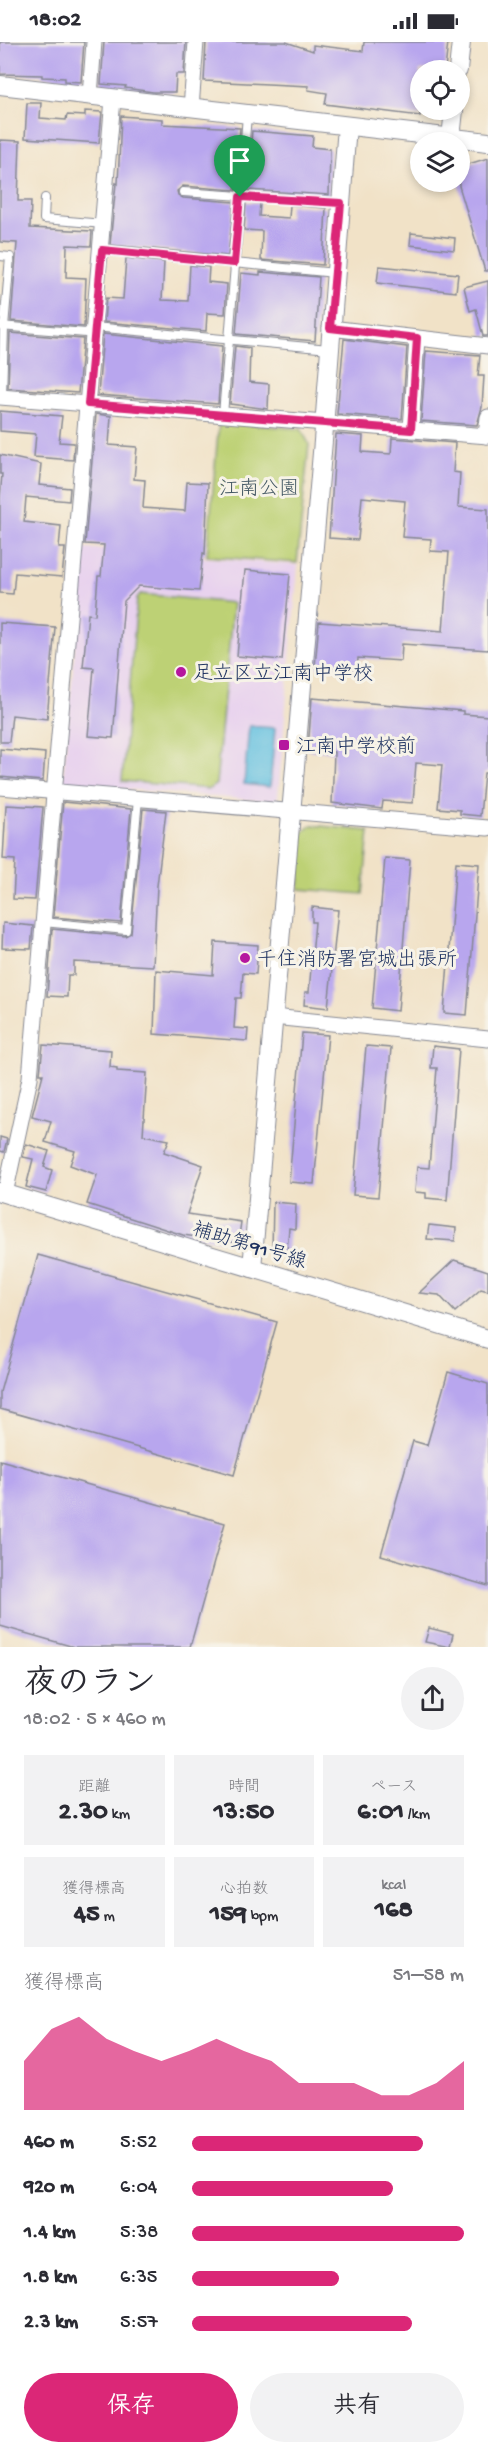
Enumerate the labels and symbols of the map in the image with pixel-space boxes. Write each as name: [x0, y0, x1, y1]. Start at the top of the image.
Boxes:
pin: [214, 135, 265, 197]
park label: 江南公園: [219, 477, 299, 502]
place label: 足立区立江南中学校: [193, 662, 373, 687]
marker: 足立区立江南中学校: [174, 665, 188, 679]
place label: 江南中学校前: [296, 735, 416, 760]
marker: 江南中学校前: [277, 738, 291, 752]
place label: 千住消防署宮城出張所: [257, 948, 457, 973]
marker: 千住消防署宮城出張所: [238, 951, 252, 965]
street label: 補助第91号線: [189, 1218, 309, 1276]

